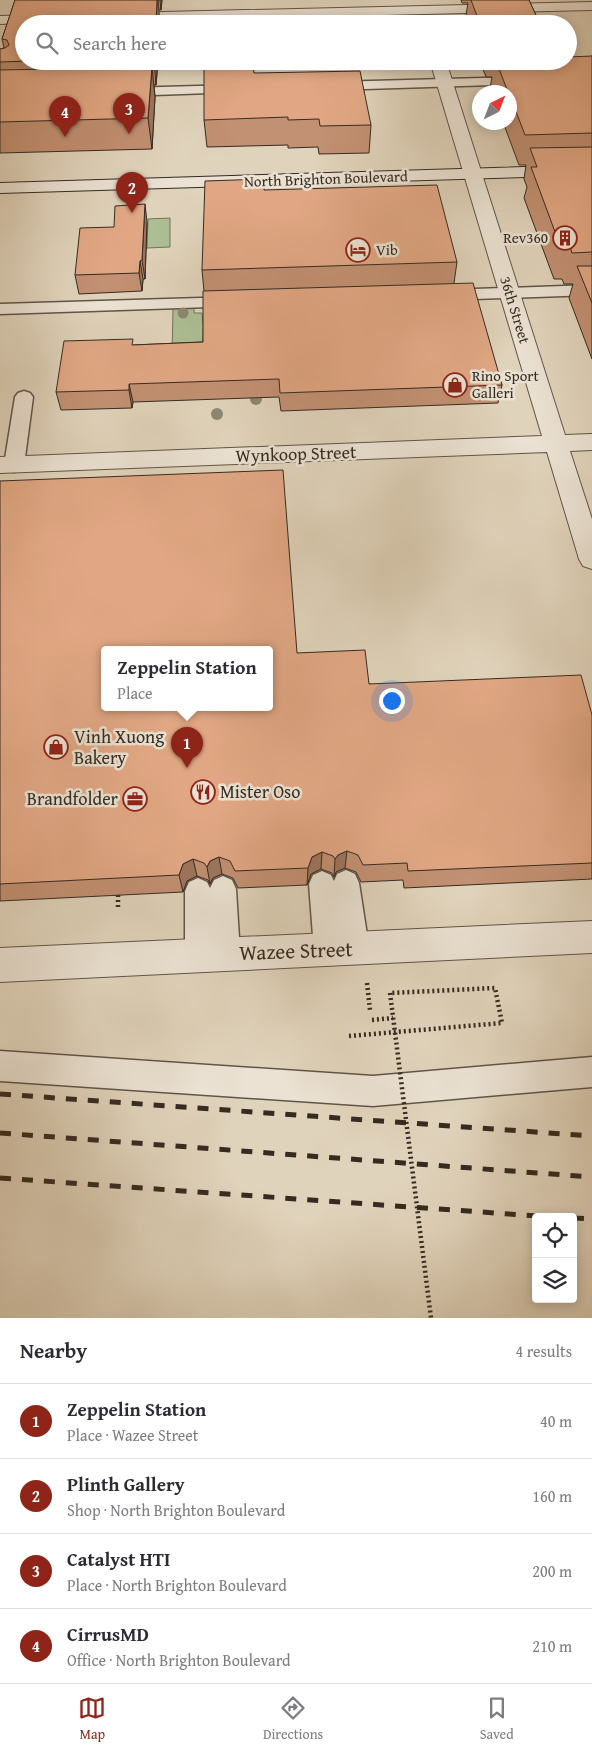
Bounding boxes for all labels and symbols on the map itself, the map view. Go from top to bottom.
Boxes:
north arrow [472,85,517,130]
pin: 3 [113,93,145,134]
pin: 4 [49,96,81,137]
street label: North Brighton Boulevard [244,165,408,192]
pin: 2 [116,172,148,213]
building icon: Rev360 [552,225,578,251]
place label: Rev360 [503,227,548,248]
hotel icon: Vib [345,237,371,263]
place label: Vib [376,239,398,260]
street label: 36th Street [495,274,536,347]
place label: Rino Sport Galleri [472,365,539,403]
shop icon: Rino Sport Galleri [442,372,468,398]
street label: Wynkoop Street [235,438,357,469]
your location [379,688,405,714]
place label: Vinh Xuong Bakery [74,723,164,771]
pin: 1 [171,727,203,768]
shop icon: Vinh Xuong Bakery [43,734,69,760]
place label: Mister Oso [220,778,300,805]
restaurant icon: Mister Oso [190,779,216,805]
place label: Brandfolder [27,785,119,812]
office icon: Brandfolder [122,786,148,812]
street label: Wazee Street [239,933,354,968]

